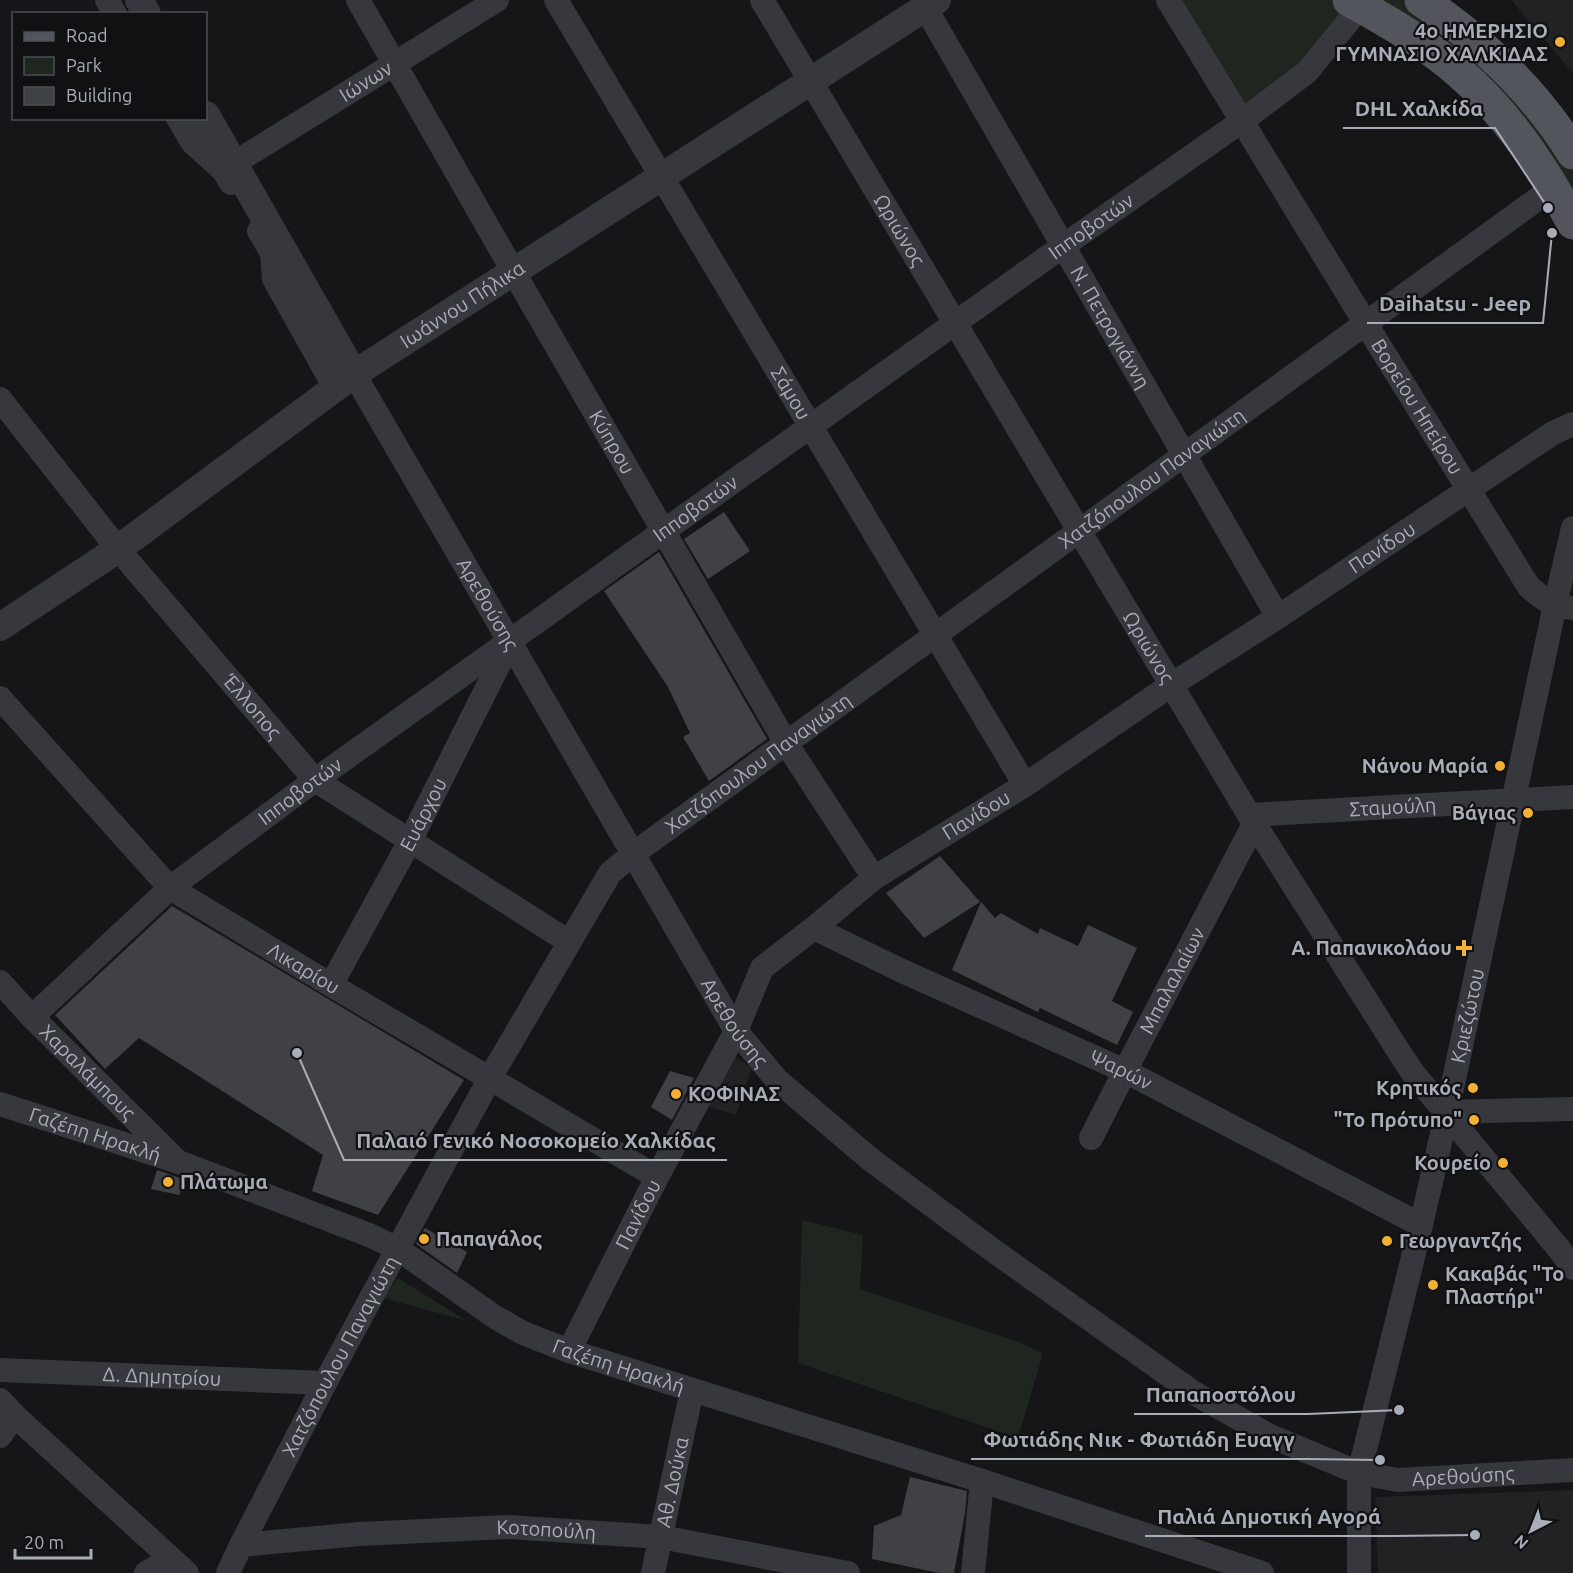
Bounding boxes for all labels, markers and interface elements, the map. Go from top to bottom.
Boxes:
legend [12,12,207,120]
place label: 4ο ΗΜΕΡΗΣΙΟ ΓΥΜΝΑΣΙΟ ΧΑΛΚΙΔΑΣ [1336,19,1548,65]
text: Road [66,25,108,45]
marker: 4ο ΗΜΕΡΗΣΙΟ ΓΥΜΝΑΣΙΟ ΧΑΛΚΙΔΑΣ [1553,35,1567,49]
text: Park [66,55,102,75]
street label: Ιώνων [335,56,396,106]
text: Building [66,85,132,105]
callout: DHL Χαλκίδα [1343,89,1495,128]
text: DHL Χαλκίδα [1355,96,1483,120]
street label: Ιπποβοτών [1044,188,1138,264]
street label: Ωριώνος [870,190,930,270]
street label: Ιωάννου Πήλικα [395,256,529,353]
street label: Ν. Πετρογιάννη [1066,262,1155,392]
callout: Daihatsu - Jeep [1367,284,1543,323]
text: Daihatsu - Jeep [1379,291,1531,315]
street label: Βορείου Ηπείρου [1367,335,1468,478]
street label: Σάμου [767,362,816,424]
street label: Χατζόπουλου Παναγιώτη [1054,403,1249,553]
street label: Κύπρου [585,406,640,478]
street label: Ιπποβοτών [648,470,742,546]
street label: Πανίδου [1344,516,1419,578]
street label: Αρεθούσης [452,554,524,654]
street label: Ωριώνος [1119,607,1180,687]
street label: Έλλοπος [218,669,287,743]
street label: Χατζόπουλου Παναγιώτη [660,688,855,838]
street label: Ιπποβοτών [253,752,347,829]
place label: Νάνου Μαρία [1362,754,1488,777]
marker: Νάνου Μαρία [1493,759,1507,773]
street label: Ευάρχου [395,774,451,855]
street label: Πανίδου [938,785,1014,844]
street label: Σταμούλη [1349,793,1437,820]
place label: Βάγιας [1452,801,1516,824]
marker: Βάγιας [1521,806,1535,820]
street label: Μπαλαλαίων [1134,923,1209,1038]
place label: Α. Παπανικολάου [1291,936,1452,959]
street label: Λικαρίου [264,938,344,999]
marker: Α. Παπανικολάου [1457,941,1471,955]
street label: Κριεζώτου [1446,966,1488,1065]
street label: Αρεθούσης [697,974,773,1071]
street label: Χαραλάμπους [36,1020,141,1124]
street label: Ψαρών [1086,1045,1156,1094]
place label: Κρητικός [1376,1076,1461,1099]
marker: Κρητικός [1466,1081,1480,1095]
place label: ΚΟΦΙΝΑΣ [688,1082,780,1105]
marker: ΚΟΦΙΝΑΣ [669,1087,683,1101]
street label: Γαζέπη Ηρακλή [27,1102,164,1166]
place label: "Το Πρότυπο" [1333,1108,1462,1131]
marker: "Το Πρότυπο" [1467,1113,1481,1127]
callout: Παλαιό Γενικό Νοσοκομείο Χαλκίδας [344,1121,727,1160]
text: Παλαιό Γενικό Νοσοκομείο Χαλκίδας [356,1128,716,1152]
place label: Κουρείο [1414,1151,1491,1174]
marker: Κουρείο [1496,1156,1510,1170]
place label: Πλάτωμα [180,1170,268,1193]
marker: Πλάτωμα [161,1175,175,1189]
street label: Πανίδου [610,1175,665,1253]
place label: Παπαγάλος [436,1227,543,1250]
place label: Γεωργαντζής [1399,1229,1522,1252]
marker: Παπαγάλος [417,1232,431,1246]
marker: Γεωργαντζής [1380,1234,1394,1248]
street label: Χατζόπουλου Παναγιώτη [277,1252,403,1460]
place label: Κακαβάς "Το Πλαστήρι" [1445,1262,1564,1308]
marker: Κακαβάς "Το Πλαστήρι" [1426,1278,1440,1292]
street label: Γαζέπη Ηρακλή [550,1334,688,1398]
street label: Δ. Δημητρίου [102,1362,222,1390]
callout: Παπαποστόλου [1134,1375,1308,1414]
text: Παπαποστόλου [1146,1382,1296,1406]
callout: Φωτιάδης Νικ - Φωτιάδη Ευαγγ [971,1420,1307,1459]
text: Φωτιάδης Νικ - Φωτιάδη Ευαγγ [983,1427,1295,1451]
street label: Αθ. Δούκα [651,1435,693,1529]
street label: Αρεθούσης [1411,1461,1515,1490]
callout: Παλιά Δημοτική Αγορά [1145,1497,1393,1536]
north arrow [1501,1501,1561,1561]
text: Παλιά Δημοτική Αγορά [1157,1504,1381,1528]
street label: Κοτοπούλη [496,1515,597,1544]
scale bar [15,1522,92,1560]
text: N [1511,1531,1531,1553]
text: 20 m [24,1532,64,1552]

